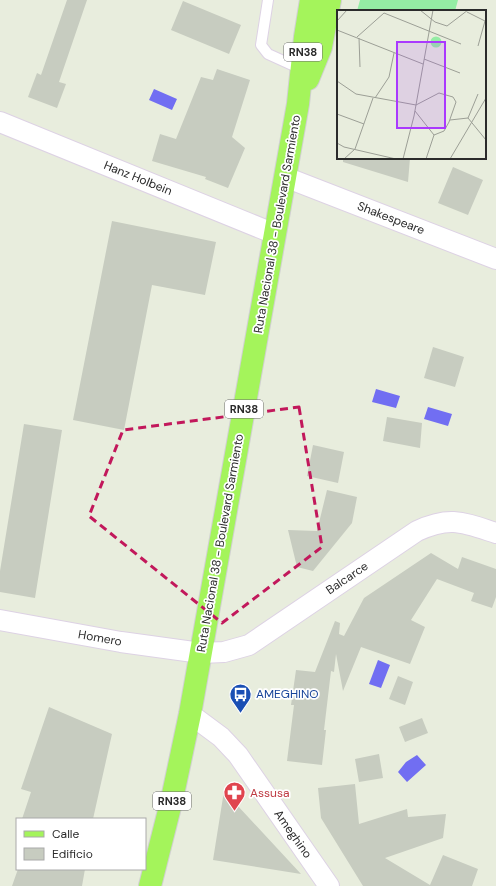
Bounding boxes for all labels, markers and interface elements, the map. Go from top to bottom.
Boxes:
inset map [337,10,486,159]
road number: RN38 [284,43,322,61]
street label: Ruta Nacional 38 - Boulevard Sarmiento [250,114,304,334]
street label: Hanz Holbein [101,157,175,199]
street label: Shakespeare [355,198,427,238]
road number: RN38 [225,400,263,418]
street label: Ruta Nacional 38 - Boulevard Sarmiento [193,433,247,653]
street label: Balcarce [323,558,371,598]
street label: Homero [77,626,123,650]
bus stop icon: AMEGHINO [228,681,254,714]
place label: AMEGHINO [256,686,319,702]
pharmacy icon: Assusa [221,780,247,813]
place label: Assusa [250,785,289,801]
road number: RN38 [153,792,191,810]
street label: Ameghino [270,807,316,861]
legend [16,818,146,870]
text: Calle [52,826,79,842]
text: Edificio [52,846,93,862]

